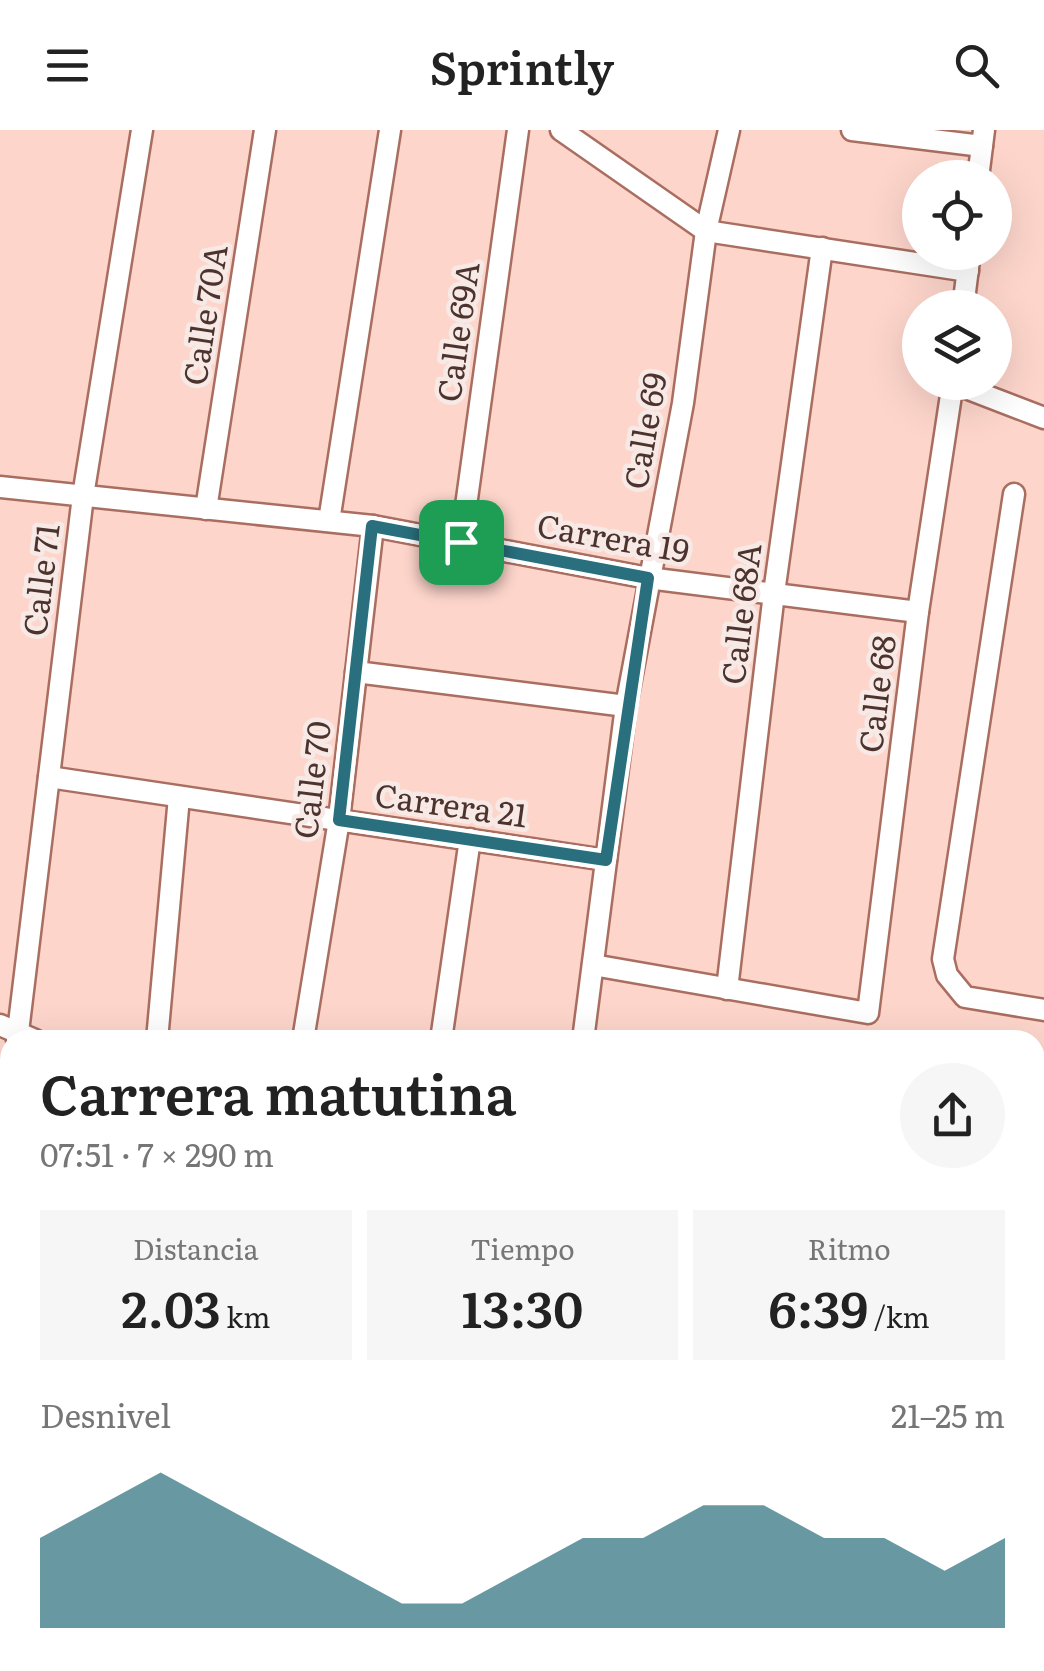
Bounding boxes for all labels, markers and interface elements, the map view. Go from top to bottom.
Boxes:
text: Sprintly [430,32,614,99]
icon: menu [40,38,95,93]
icon: search [949,38,1004,93]
map controls [902,160,1012,400]
button: locate [902,160,1012,270]
street label: Calle 70A [168,240,238,388]
street label: Calle 69A [422,258,490,405]
button: layers [902,290,1012,400]
street label: Calle 69 [609,369,677,492]
street label: Carrera 19 [534,499,693,573]
pin [419,500,504,585]
icon: arrive [434,515,489,570]
street label: Calle 71 [8,521,70,638]
street label: Calle 68A [707,540,772,687]
street label: Calle 68 [844,632,906,755]
street label: Calle 70 [279,718,341,841]
street label: Carrera 21 [372,769,531,837]
text: Carrera matutina [40,1050,516,1132]
button: share [900,1063,1005,1168]
text: 07:51 · 7 × 290 m [40,1129,274,1177]
text: Distancia [133,1227,259,1269]
text: Tiempo [470,1227,575,1269]
text: Ritmo [808,1227,891,1269]
text: 2.03 [121,1269,221,1343]
text: 13:30 [462,1269,583,1343]
text: 6:39 [769,1269,868,1343]
text: km [221,1295,270,1337]
text: /km [868,1295,930,1337]
text: Desnivel [40,1390,171,1438]
text: 21–25 m [891,1390,1005,1438]

